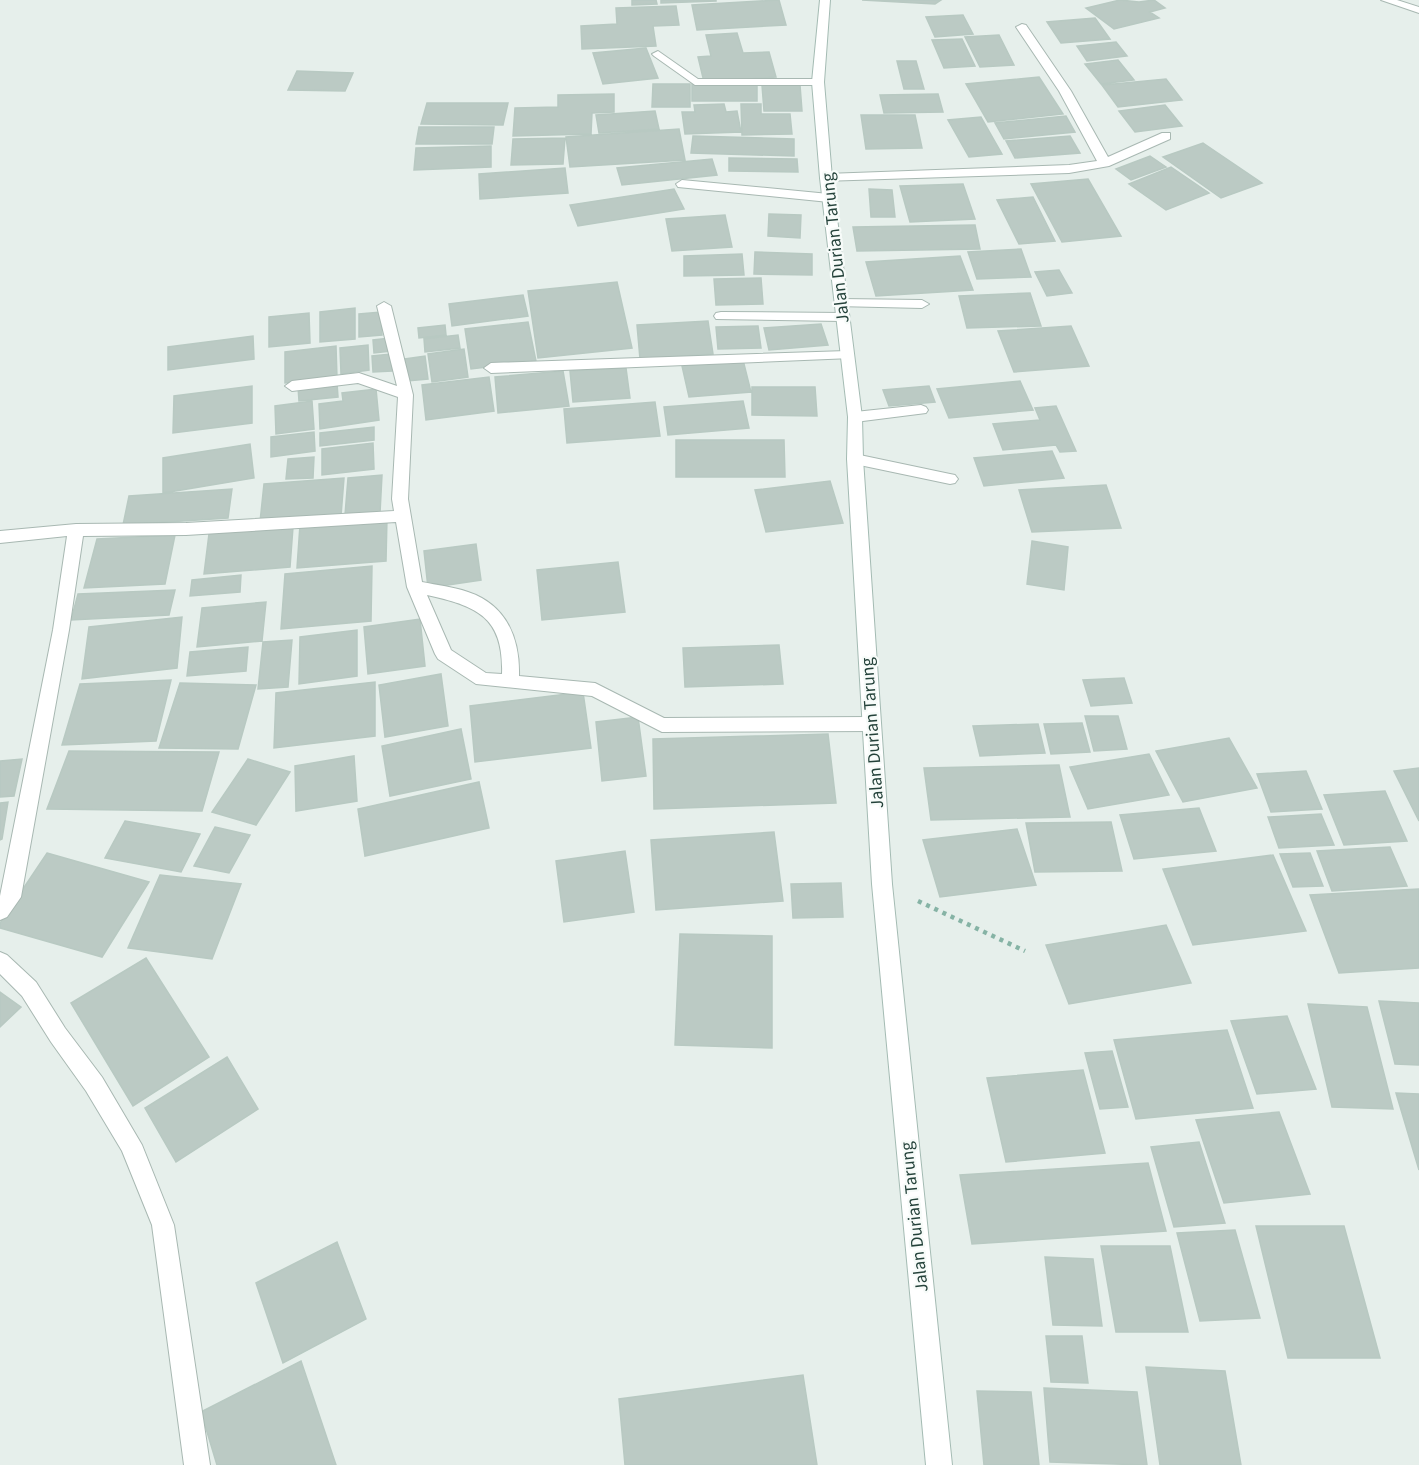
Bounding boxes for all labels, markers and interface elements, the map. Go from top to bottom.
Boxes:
street label: Jalan Durian Tarung [815,171,856,324]
street label: Jalan Durian Tarung [855,657,890,809]
street label: Jalan Durian Tarung [894,1140,935,1293]

